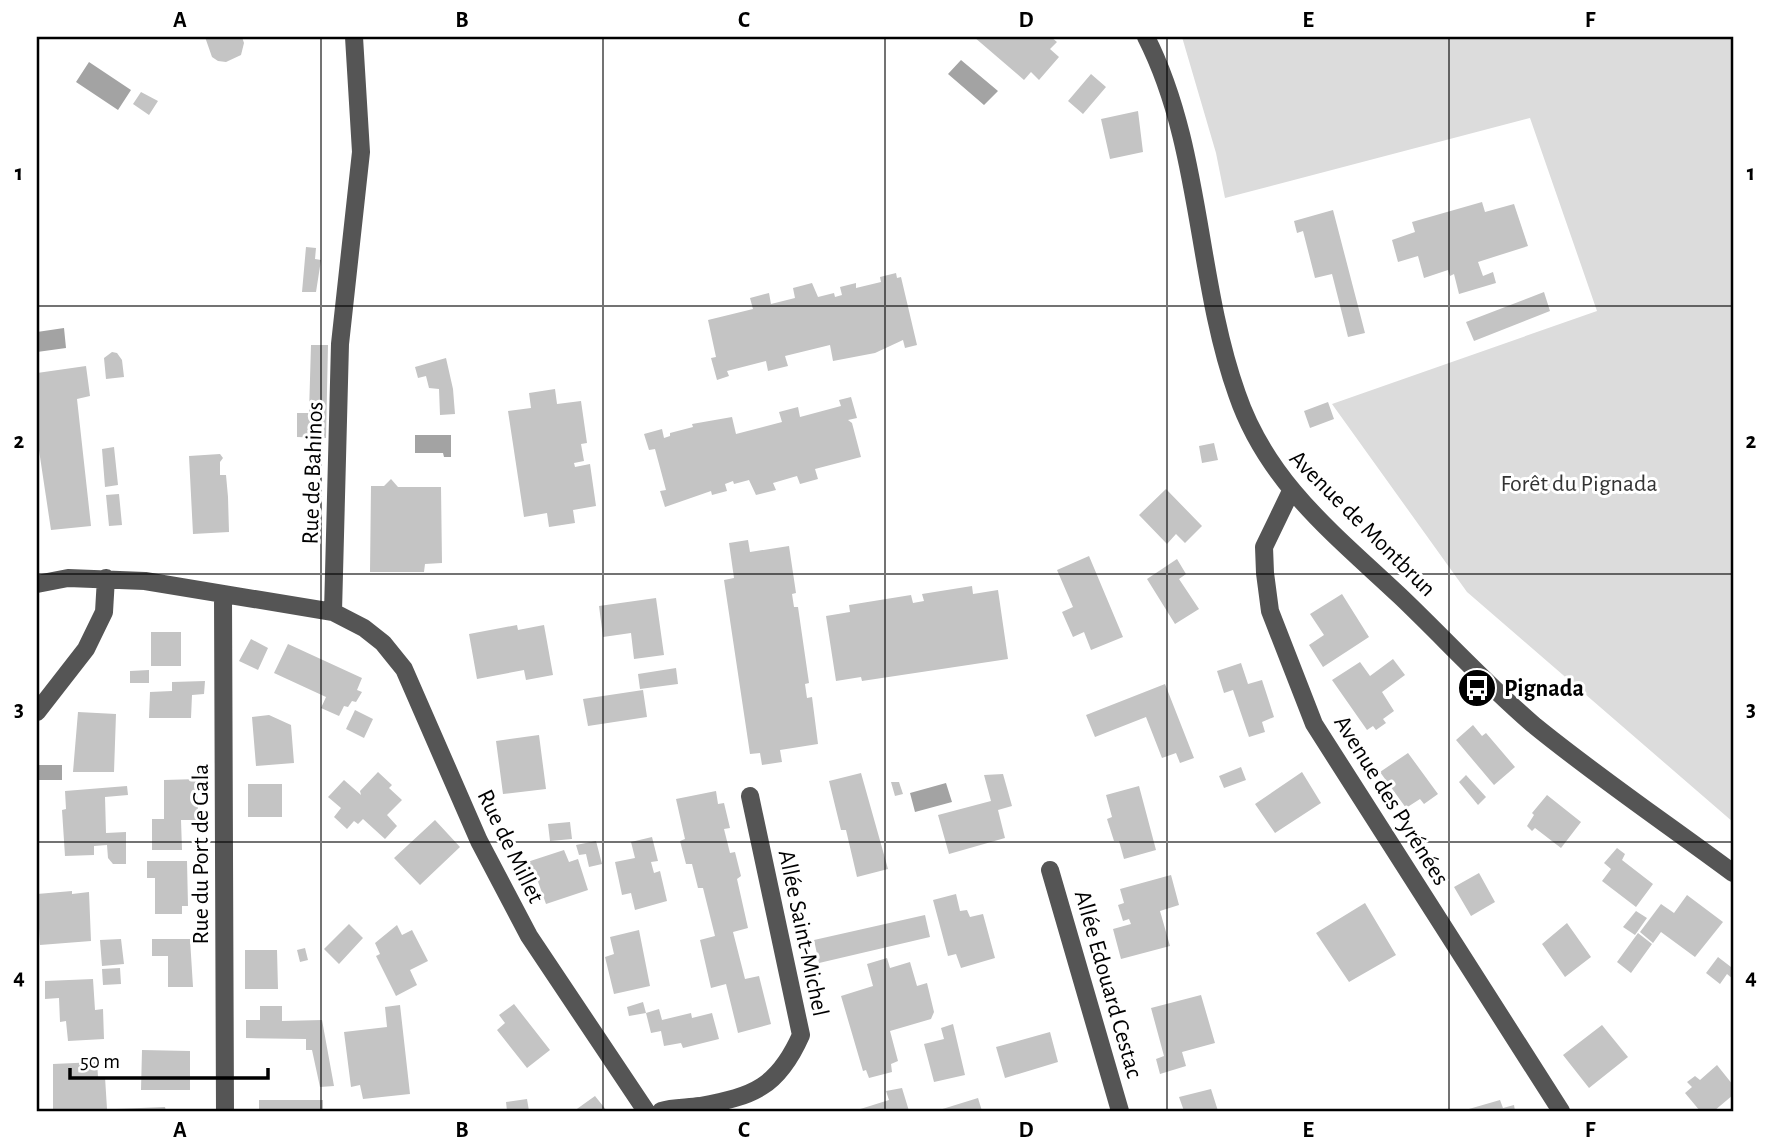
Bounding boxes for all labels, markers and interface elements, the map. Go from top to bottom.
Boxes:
text: A [173,9,187,32]
text: B [455,9,469,32]
text: C [738,9,750,32]
text: D [1018,9,1034,32]
text: E [1302,9,1314,32]
text: F [1585,9,1596,32]
text: 1 [15,162,23,185]
text: 1 [1747,162,1755,185]
street label: Rue de Bahinos [299,401,327,545]
text: 2 [14,430,25,453]
text: 2 [1746,430,1757,453]
street label: Avenue de Montbrun [1285,446,1440,601]
park label: Forêt du Pignada [1500,472,1658,496]
bus stop icon: Pignada [1456,667,1498,709]
place label: Pignada [1504,677,1584,701]
text: 3 [14,698,24,721]
text: 3 [1746,698,1756,721]
street label: Avenue des Pyrénées [1329,711,1453,890]
street label: Rue du Port de Gala [189,764,213,944]
street label: Rue de Millet [472,786,548,907]
street label: Allée Saint-Michel [774,848,832,1019]
street label: Allée Edouard Cestac [1070,888,1146,1081]
text: 4 [13,966,25,989]
text: 4 [1745,966,1757,989]
scale bar [70,1036,268,1080]
text: 50 m [80,1051,120,1072]
text: A [173,1119,187,1142]
text: B [455,1119,469,1142]
text: C [738,1119,750,1142]
text: D [1018,1119,1034,1142]
text: E [1302,1119,1314,1142]
text: F [1585,1119,1596,1142]

